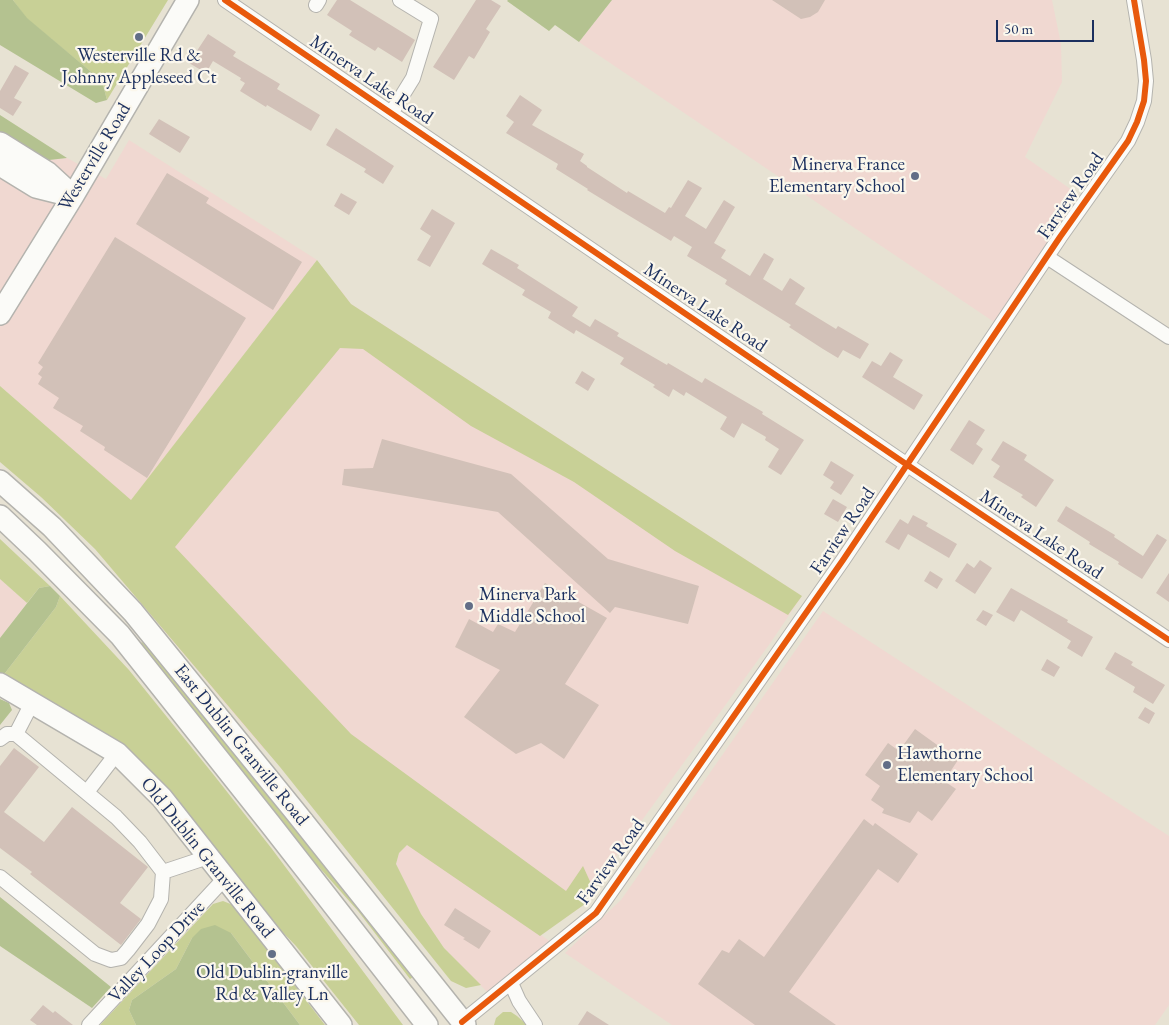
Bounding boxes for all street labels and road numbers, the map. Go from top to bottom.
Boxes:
street label: Minerva Lake Road [305,30,437,130]
street label: Westerville Road [54,99,136,215]
street label: Farview Road [1033,148,1109,244]
street label: Minerva Lake Road [639,258,771,358]
street label: Farview Road [806,483,880,579]
street label: Minerva Lake Road [975,485,1107,585]
street label: East Dublin Granville Road [169,660,313,830]
street label: Old Dublin Granville Road [135,773,279,943]
street label: Farview Road [572,815,650,909]
street label: Valley Loop Drive [104,896,210,1008]

